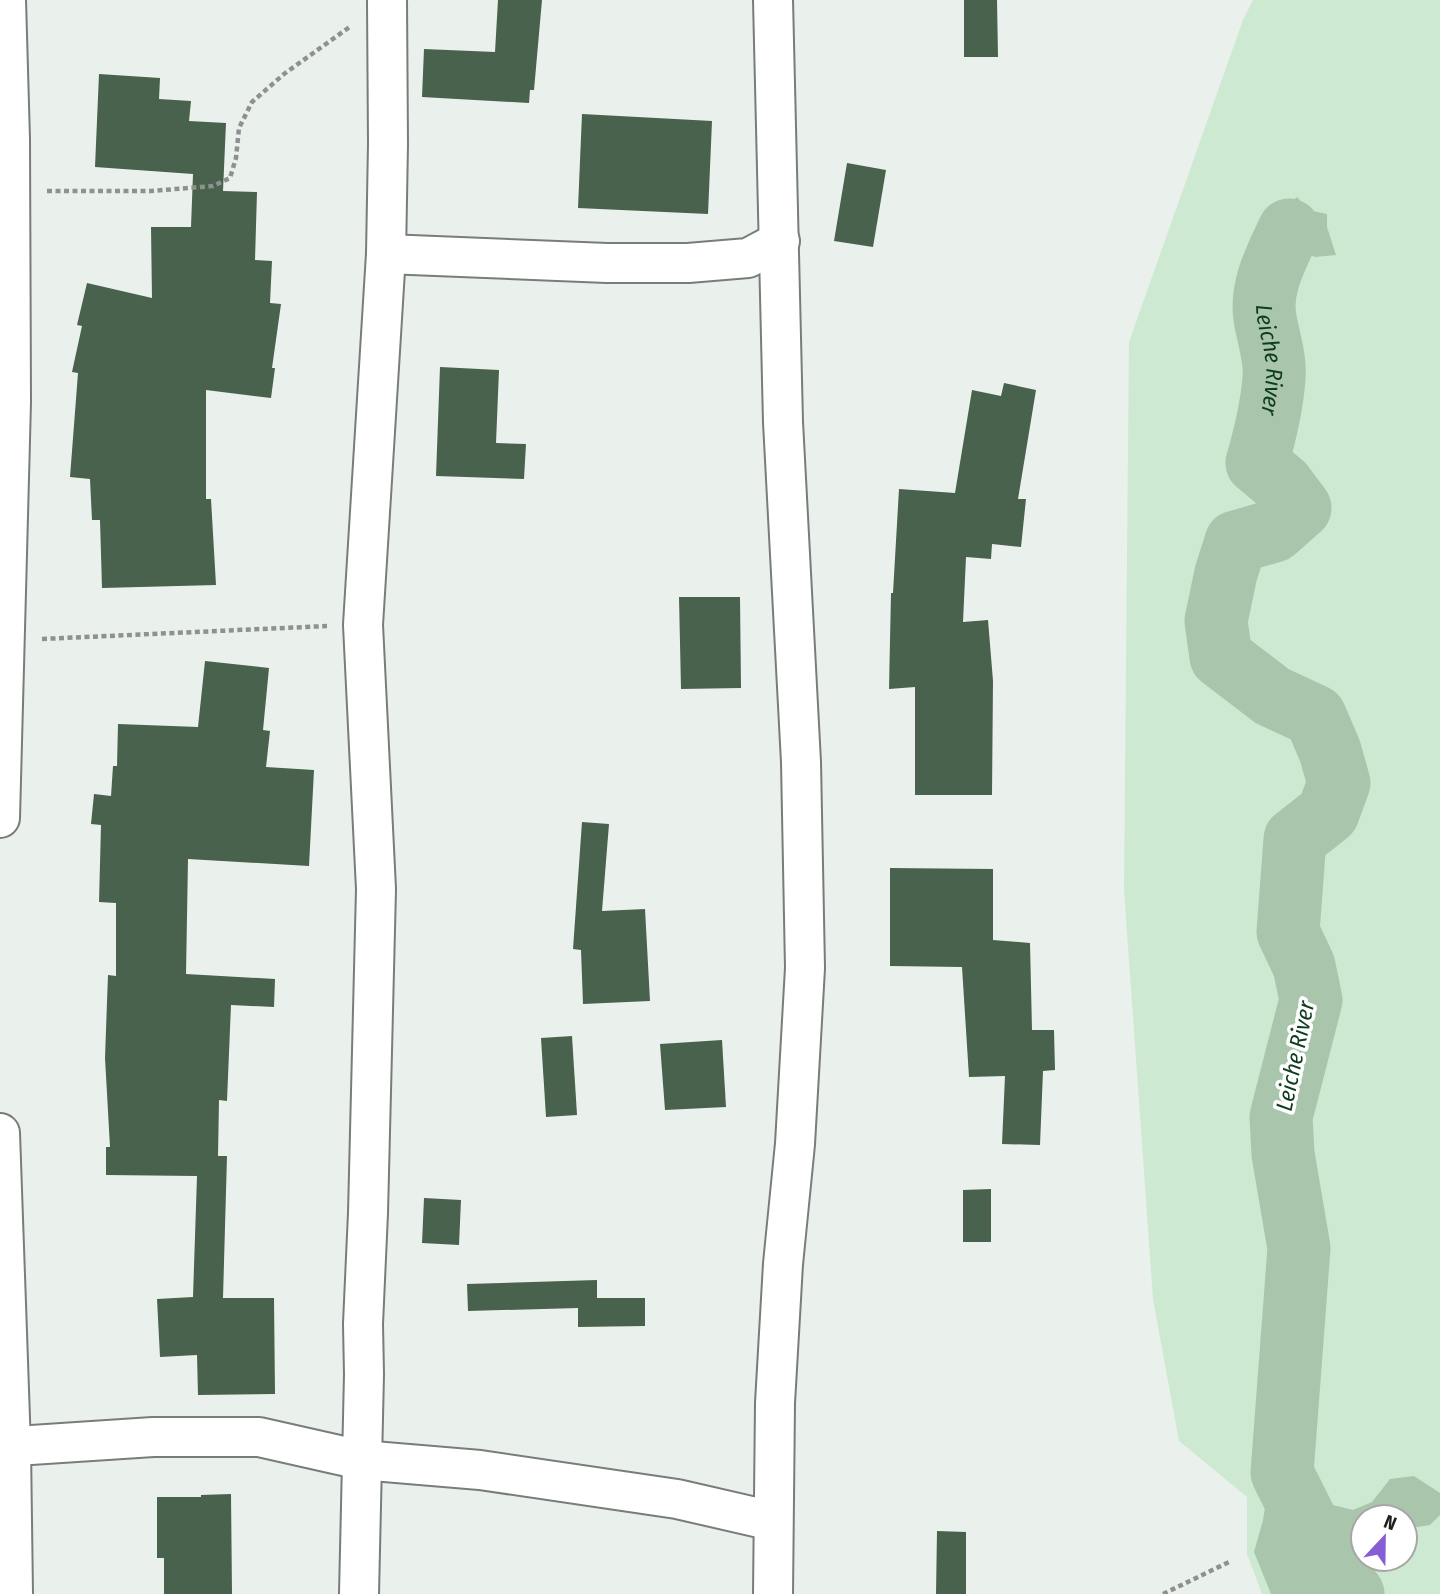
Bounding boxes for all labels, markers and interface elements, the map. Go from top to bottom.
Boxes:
water label: Leiche River [1250,304,1289,418]
water label: Leiche River [1270,997,1321,1113]
north arrow [1349,1503,1419,1573]
text: N [1381,1510,1400,1535]

